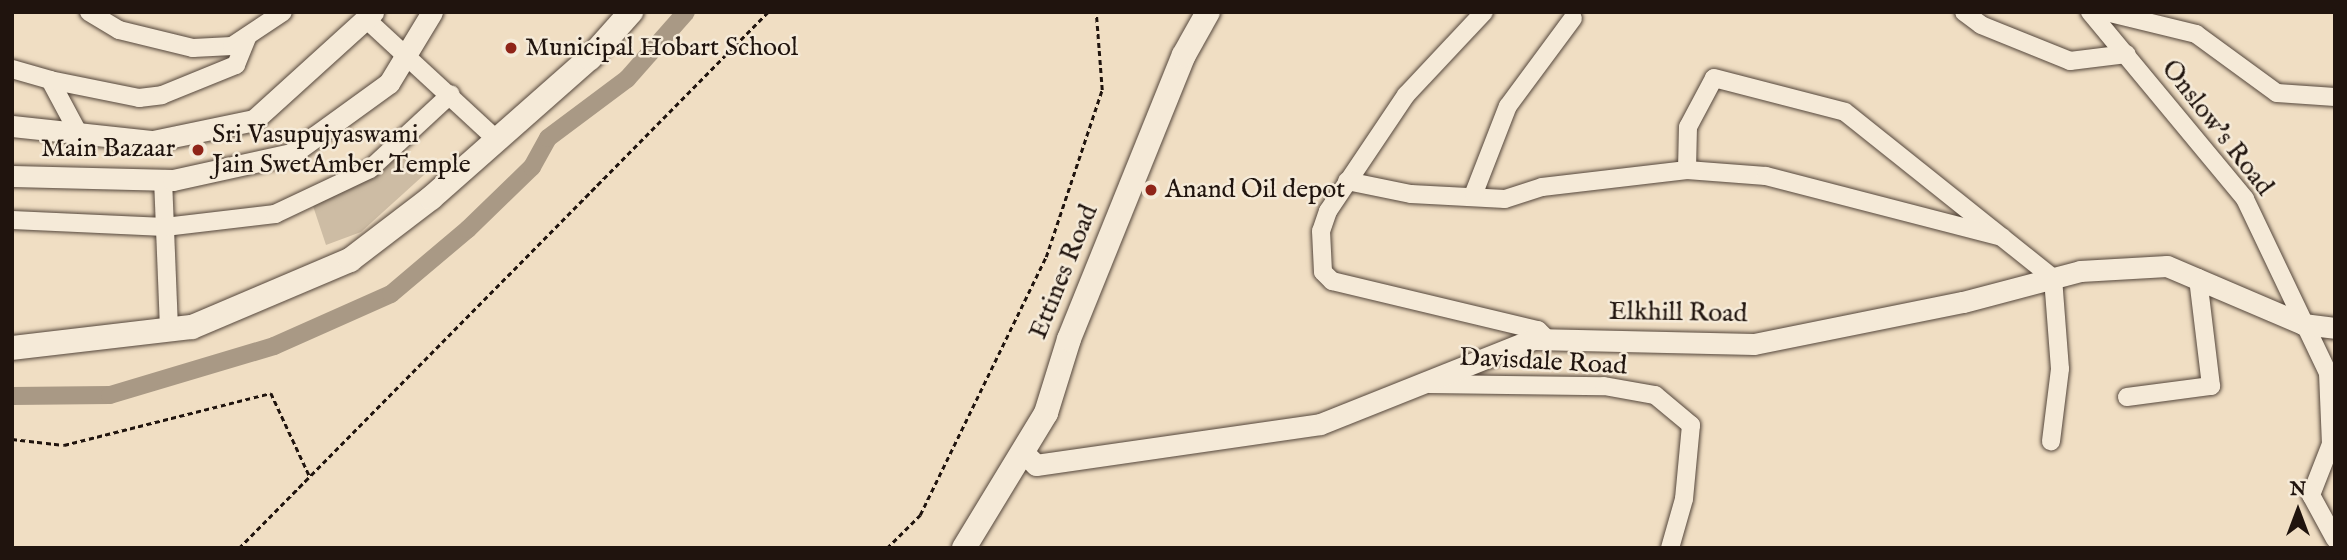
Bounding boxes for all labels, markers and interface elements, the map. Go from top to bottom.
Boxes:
place label: Municipal Hobart School [525,32,798,64]
marker: Municipal Hobart School [503,40,519,56]
street label: Onslow's Road [2154,54,2280,202]
place label: Sri Vasupujyaswami Jain SwetAmber Temple [212,119,471,180]
street label: Main Bazaar [41,133,175,165]
marker: Sri Vasupujyaswami Jain SwetAmber Temple [190,142,206,158]
place label: Anand Oil depot [1165,174,1345,206]
marker: Anand Oil depot [1143,182,1159,198]
street label: Ettines Road [1023,200,1105,344]
street label: Elkhill Road [1608,296,1748,330]
street label: Davisdale Road [1458,342,1628,382]
north arrow [2263,476,2333,546]
text: N [2290,478,2306,502]

